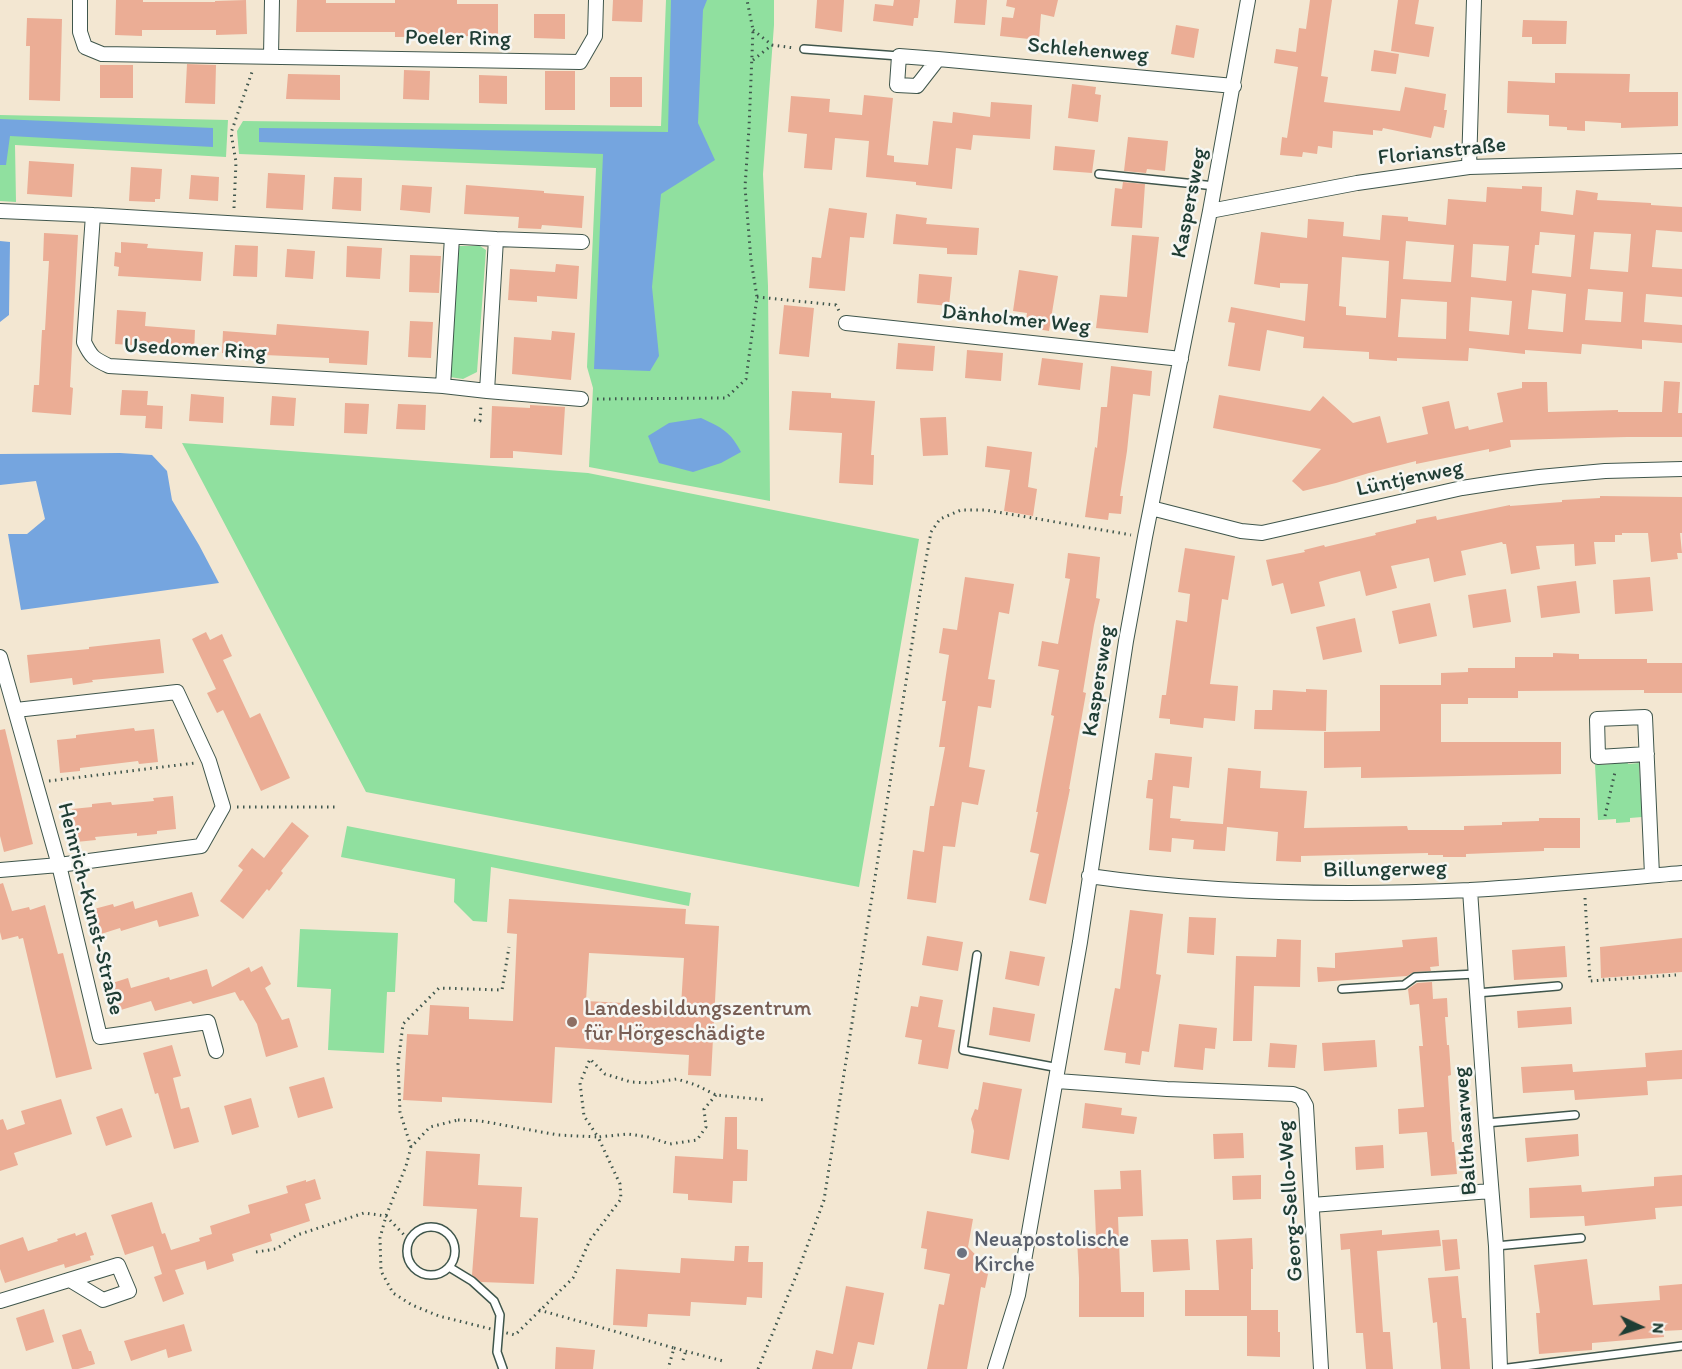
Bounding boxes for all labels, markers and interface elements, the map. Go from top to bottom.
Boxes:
street label: Poeler Ring [405,25,511,53]
street label: Schlehenweg [1026,33,1150,69]
street label: Florianstraße [1377,132,1507,172]
street label: Kaspersweg [1166,146,1214,260]
street label: Dänholmer Weg [940,299,1092,341]
street label: Usedomer Ring [123,333,267,367]
street label: Lüntjenweg [1354,455,1466,503]
street label: Kaspersweg [1077,624,1121,738]
street label: Heinrich-Kunst-Straße [51,800,129,1018]
street label: Billungerweg [1323,856,1447,884]
place label: Landesbildungszentrum für Hörgeschädigte [584,996,811,1048]
marker: Landesbildungszentrum für Hörgeschädigte [565,1015,579,1029]
street label: Balthasarweg [1448,1066,1484,1196]
street label: Georg-Sello-Weg [1272,1120,1310,1282]
place label: Neuapostolische Kirche [974,1227,1129,1278]
marker: Neuapostolische Kirche [955,1246,969,1260]
north arrow [1610,1297,1670,1357]
text: N [1649,1322,1668,1334]

